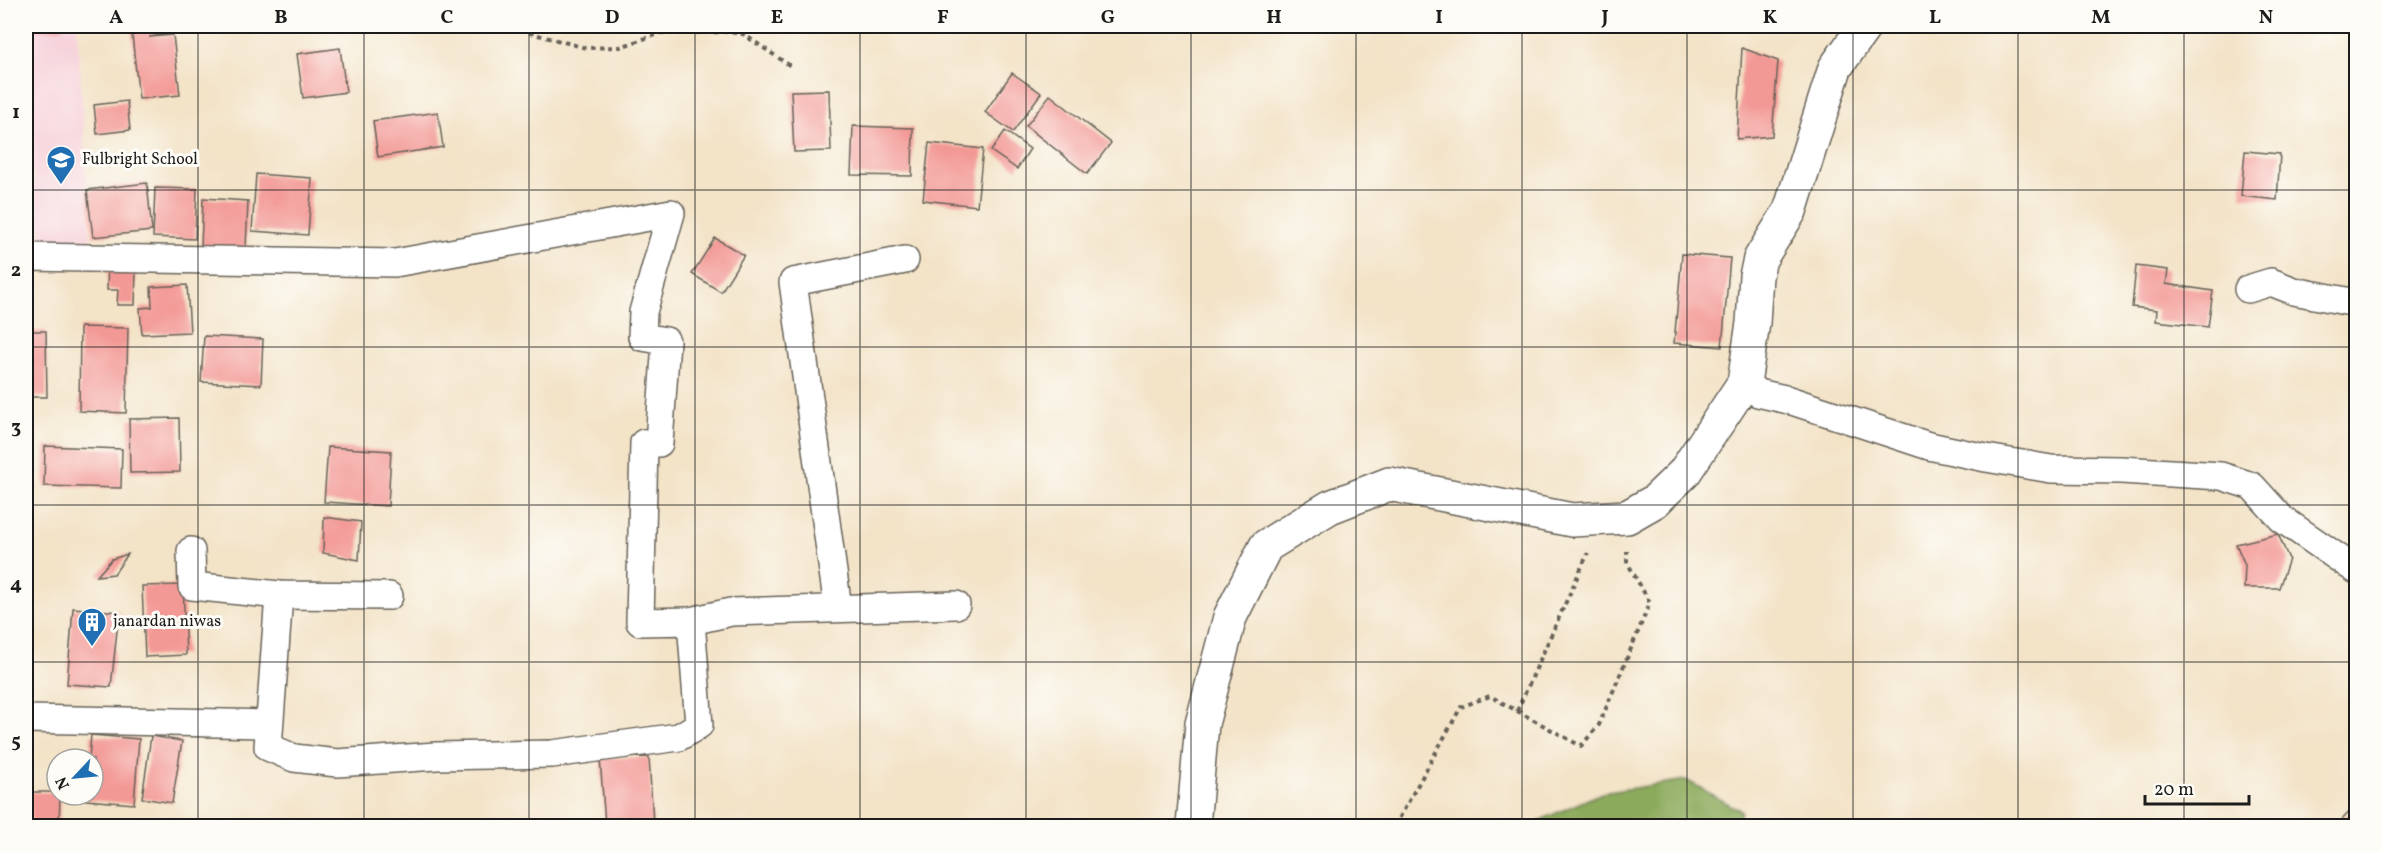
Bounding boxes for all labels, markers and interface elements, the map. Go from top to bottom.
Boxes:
text: A [109,4,123,32]
text: B [274,4,288,32]
text: C [441,4,454,32]
text: D [605,4,619,32]
text: E [771,4,783,32]
text: F [937,4,949,32]
text: G [1101,4,1115,32]
text: H [1266,4,1282,32]
text: I [1435,4,1443,32]
text: J [1600,4,1609,32]
text: K [1763,4,1778,32]
text: L [1929,4,1941,32]
text: M [2091,4,2111,32]
text: N [2259,4,2273,32]
text: 1 [12,99,20,127]
school or university icon: Fulbright School [45,144,77,186]
place label: Fulbright School [82,149,198,171]
text: 2 [11,257,21,285]
text: 3 [11,414,21,442]
text: 4 [10,571,22,599]
building icon: janardan niwas [76,606,108,648]
place label: janardan niwas [113,611,221,633]
text: 5 [11,728,21,756]
north arrow [45,747,105,807]
scale bar [2145,768,2248,806]
text: N [51,772,76,793]
text: 20 m [2154,778,2194,803]

